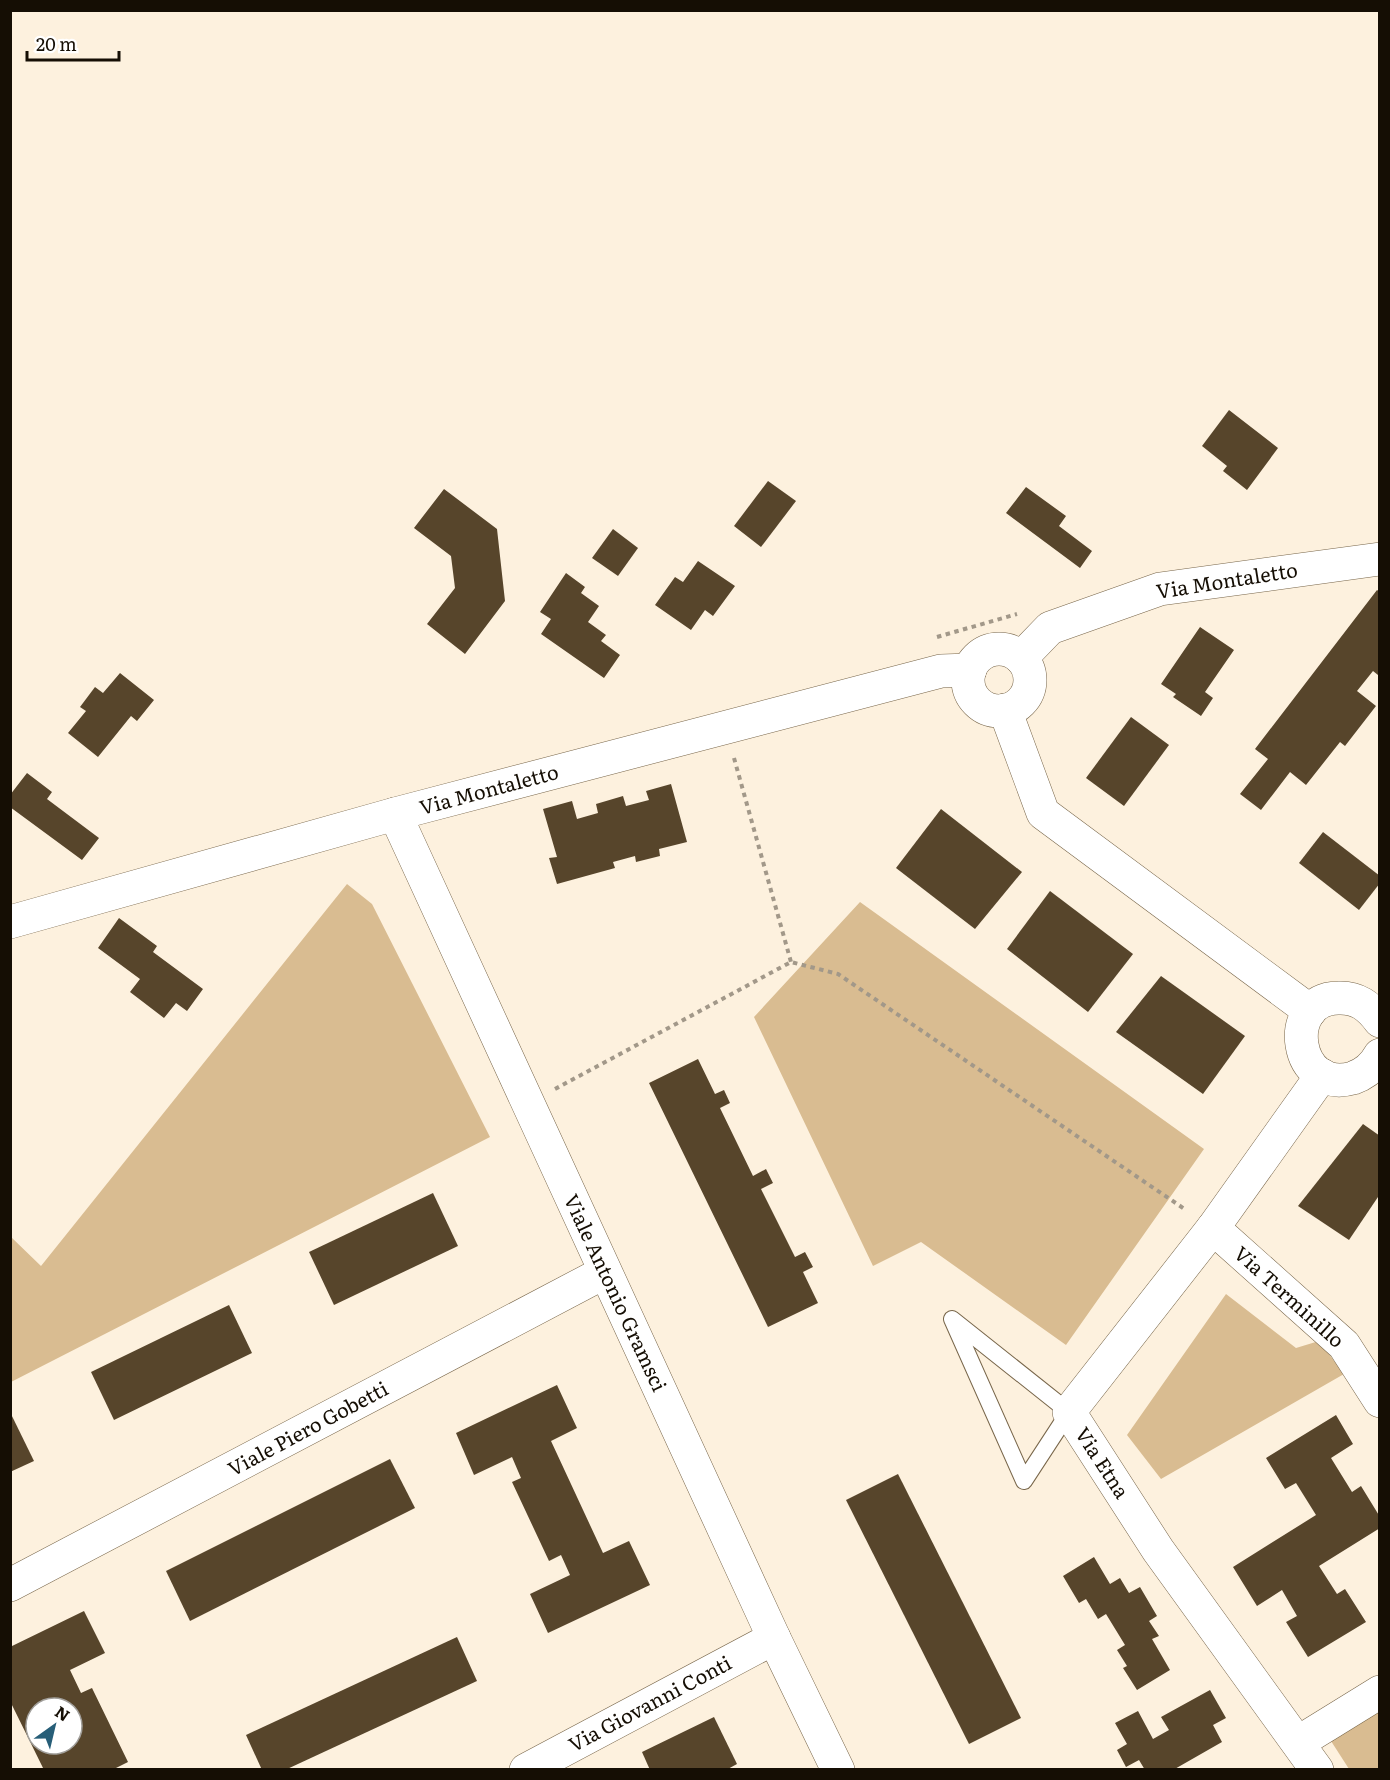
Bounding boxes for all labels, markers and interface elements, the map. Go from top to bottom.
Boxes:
scale bar [27,24,118,62]
text: 20 m [36,30,77,57]
street label: Via Montaletto [1154,553,1300,605]
street label: Via Montaletto [416,755,561,821]
street label: Viale Antonio Gramsci [558,1188,676,1396]
street label: Via Terminillo [1228,1238,1352,1353]
street label: Viale Piero Gobetti [222,1372,393,1482]
street label: Via Etna [1069,1420,1138,1504]
street label: Via Giovanni Conti [562,1646,736,1758]
north arrow [24,1696,84,1756]
text: N [51,1699,75,1726]

